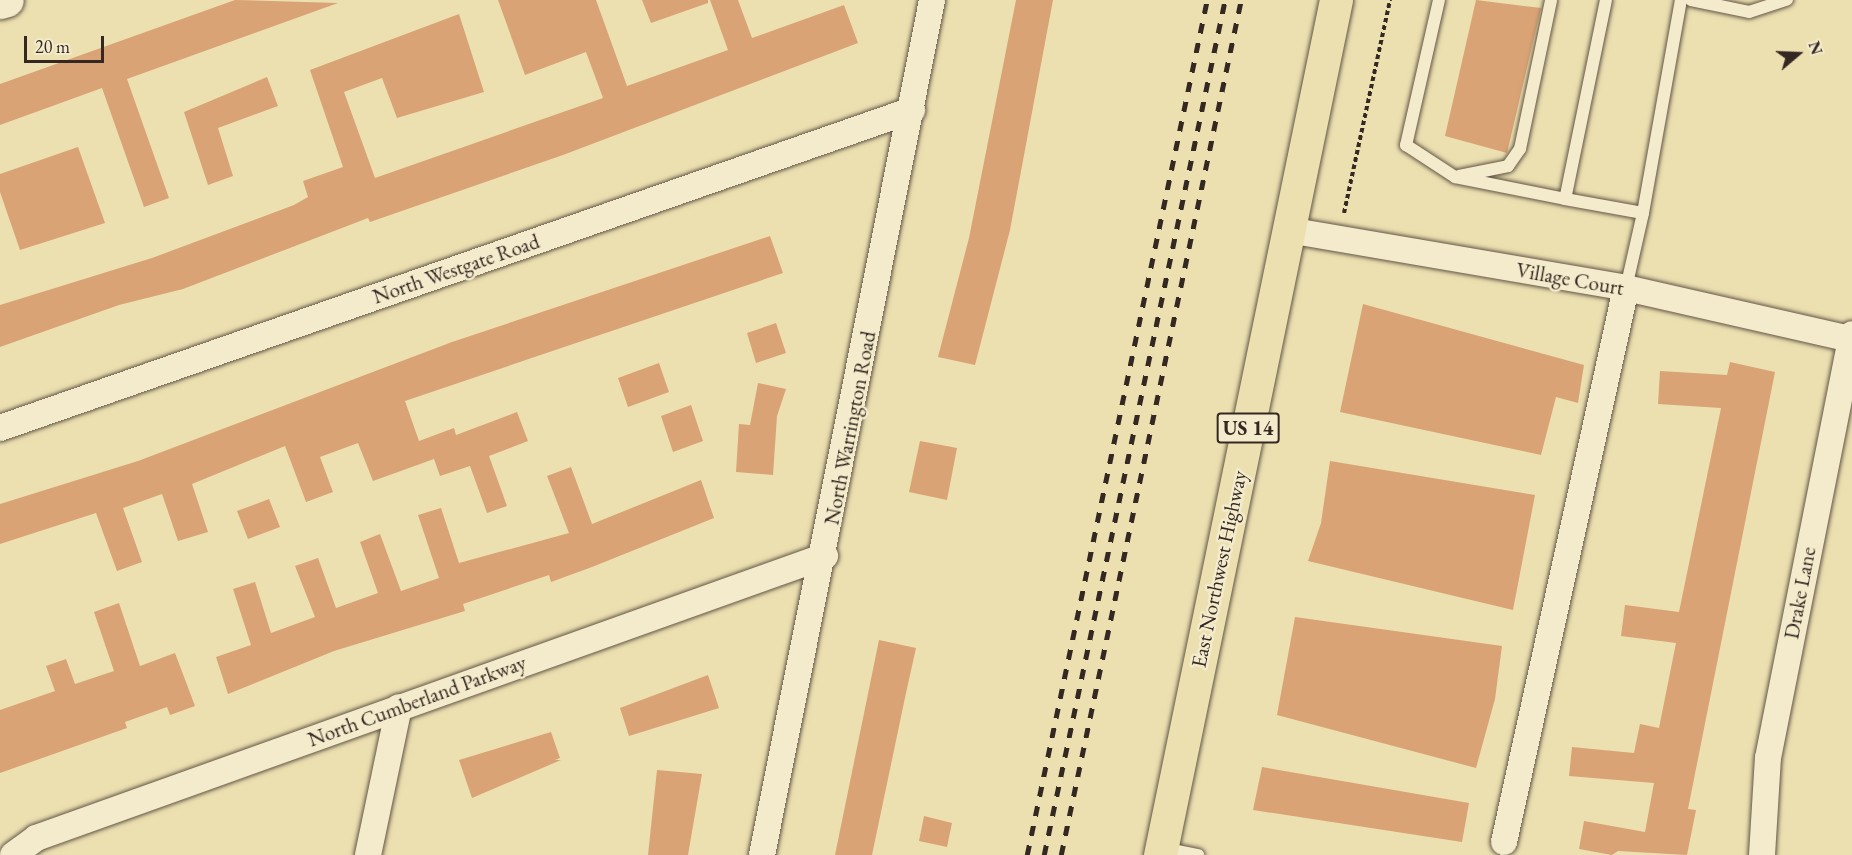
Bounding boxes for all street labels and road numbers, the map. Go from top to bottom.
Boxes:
street label: North Westgate Road [369,229,543,309]
street label: Village Court [1514,257,1626,301]
street label: North Warrington Road [819,329,881,527]
road number: US 14 [1216,411,1280,445]
street label: East Northwest Highway [1186,468,1252,670]
street label: Drake Lane [1779,545,1821,641]
street label: North Cumberland Parkway [304,650,530,752]

